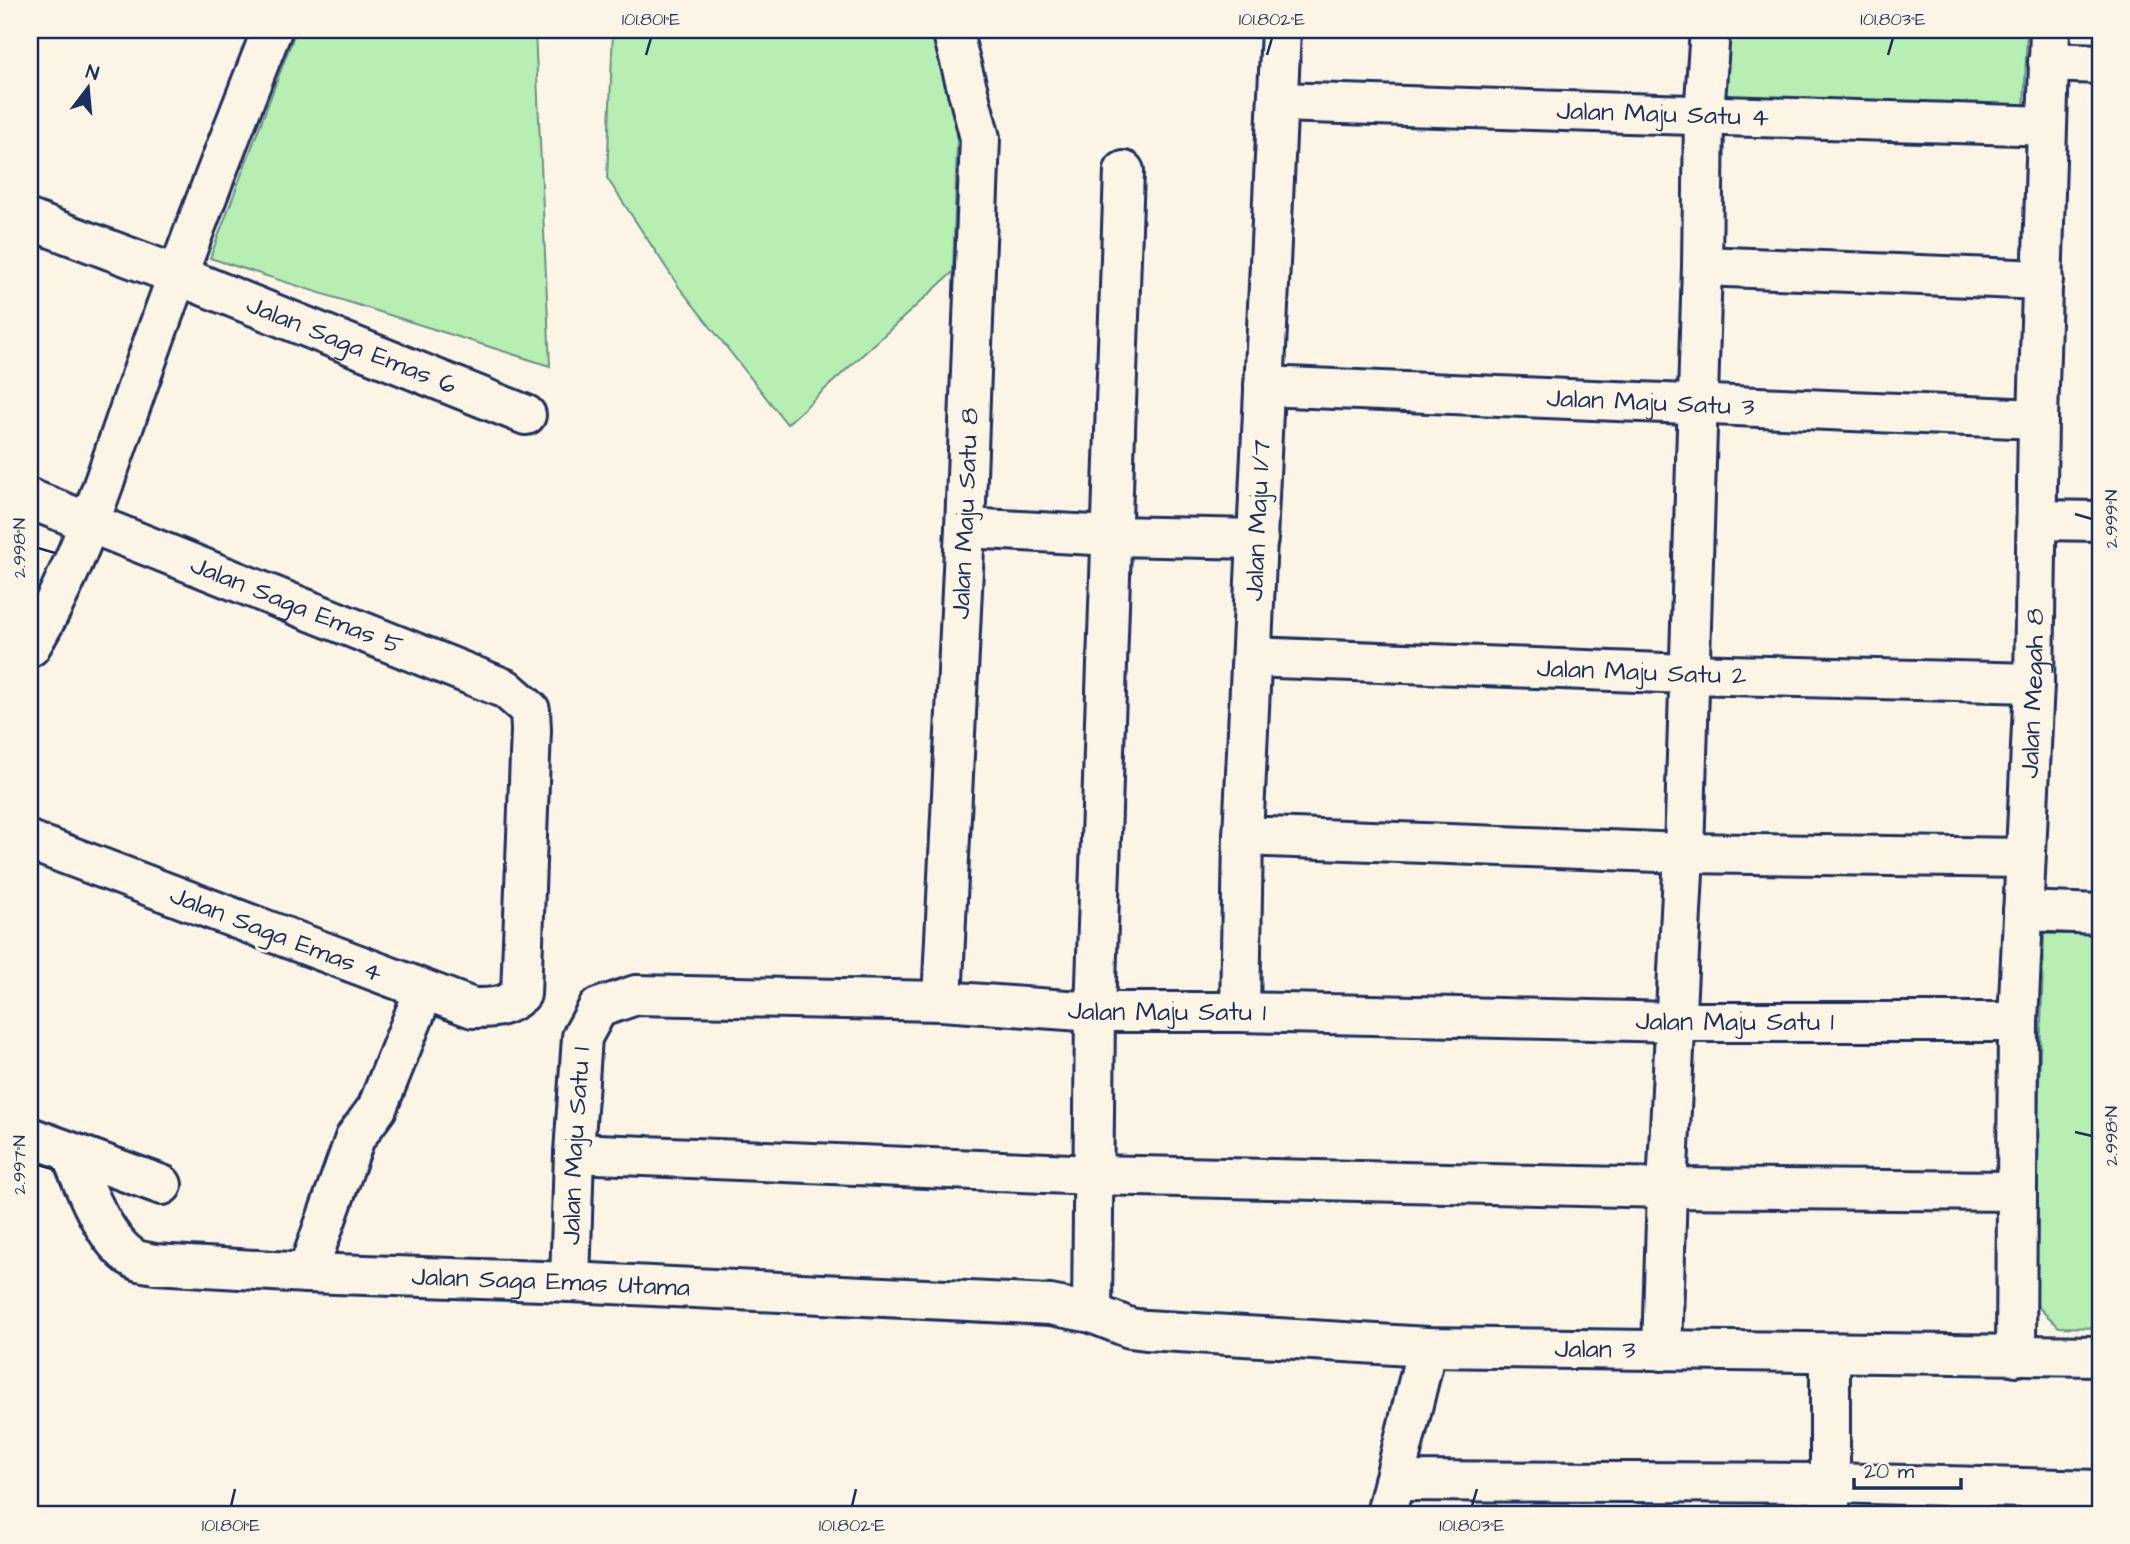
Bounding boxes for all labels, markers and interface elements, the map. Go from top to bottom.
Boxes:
text: 101.801°E [622,7,681,32]
text: 101.802°E [1239,7,1306,32]
text: 101.803°E [1860,7,1926,32]
north arrow [52,52,122,122]
text: N [83,58,102,88]
street label: Jalan Maju Satu 4 [1556,93,1770,135]
street label: Jalan Saga Emas 6 [241,287,462,403]
street label: Jalan Maju Satu 3 [1546,380,1755,425]
street label: Jalan Maju Satu 8 [943,407,988,620]
street label: Jalan Maju 1/7 [1236,439,1280,602]
text: 2.999°N [2099,490,2124,548]
text: 2.998°N [7,518,32,578]
street label: Jalan Saga Emas 5 [185,547,408,664]
street label: Jalan Megah 8 [2012,608,2054,779]
street label: Jalan Maju Satu 2 [1536,650,1747,694]
street label: Jalan Saga Emas 4 [164,877,388,993]
street label: Jalan Maju Satu 1 [1067,992,1266,1031]
street label: Jalan Maju Satu 1 [1635,1003,1834,1040]
street label: Jalan Maju Satu 1 [553,1046,599,1246]
text: 2.998°N [2099,1106,2124,1166]
text: 2.997°N [7,1135,32,1195]
street label: Jalan Saga Emas Utama [411,1259,691,1306]
street label: Jalan 3 [1554,1331,1636,1368]
scale bar [1854,1446,1960,1490]
text: 20 m [1864,1457,1915,1486]
text: 101.801°E [202,1513,261,1538]
text: 101.802°E [819,1513,886,1538]
text: 101.803°E [1439,1513,1505,1538]

